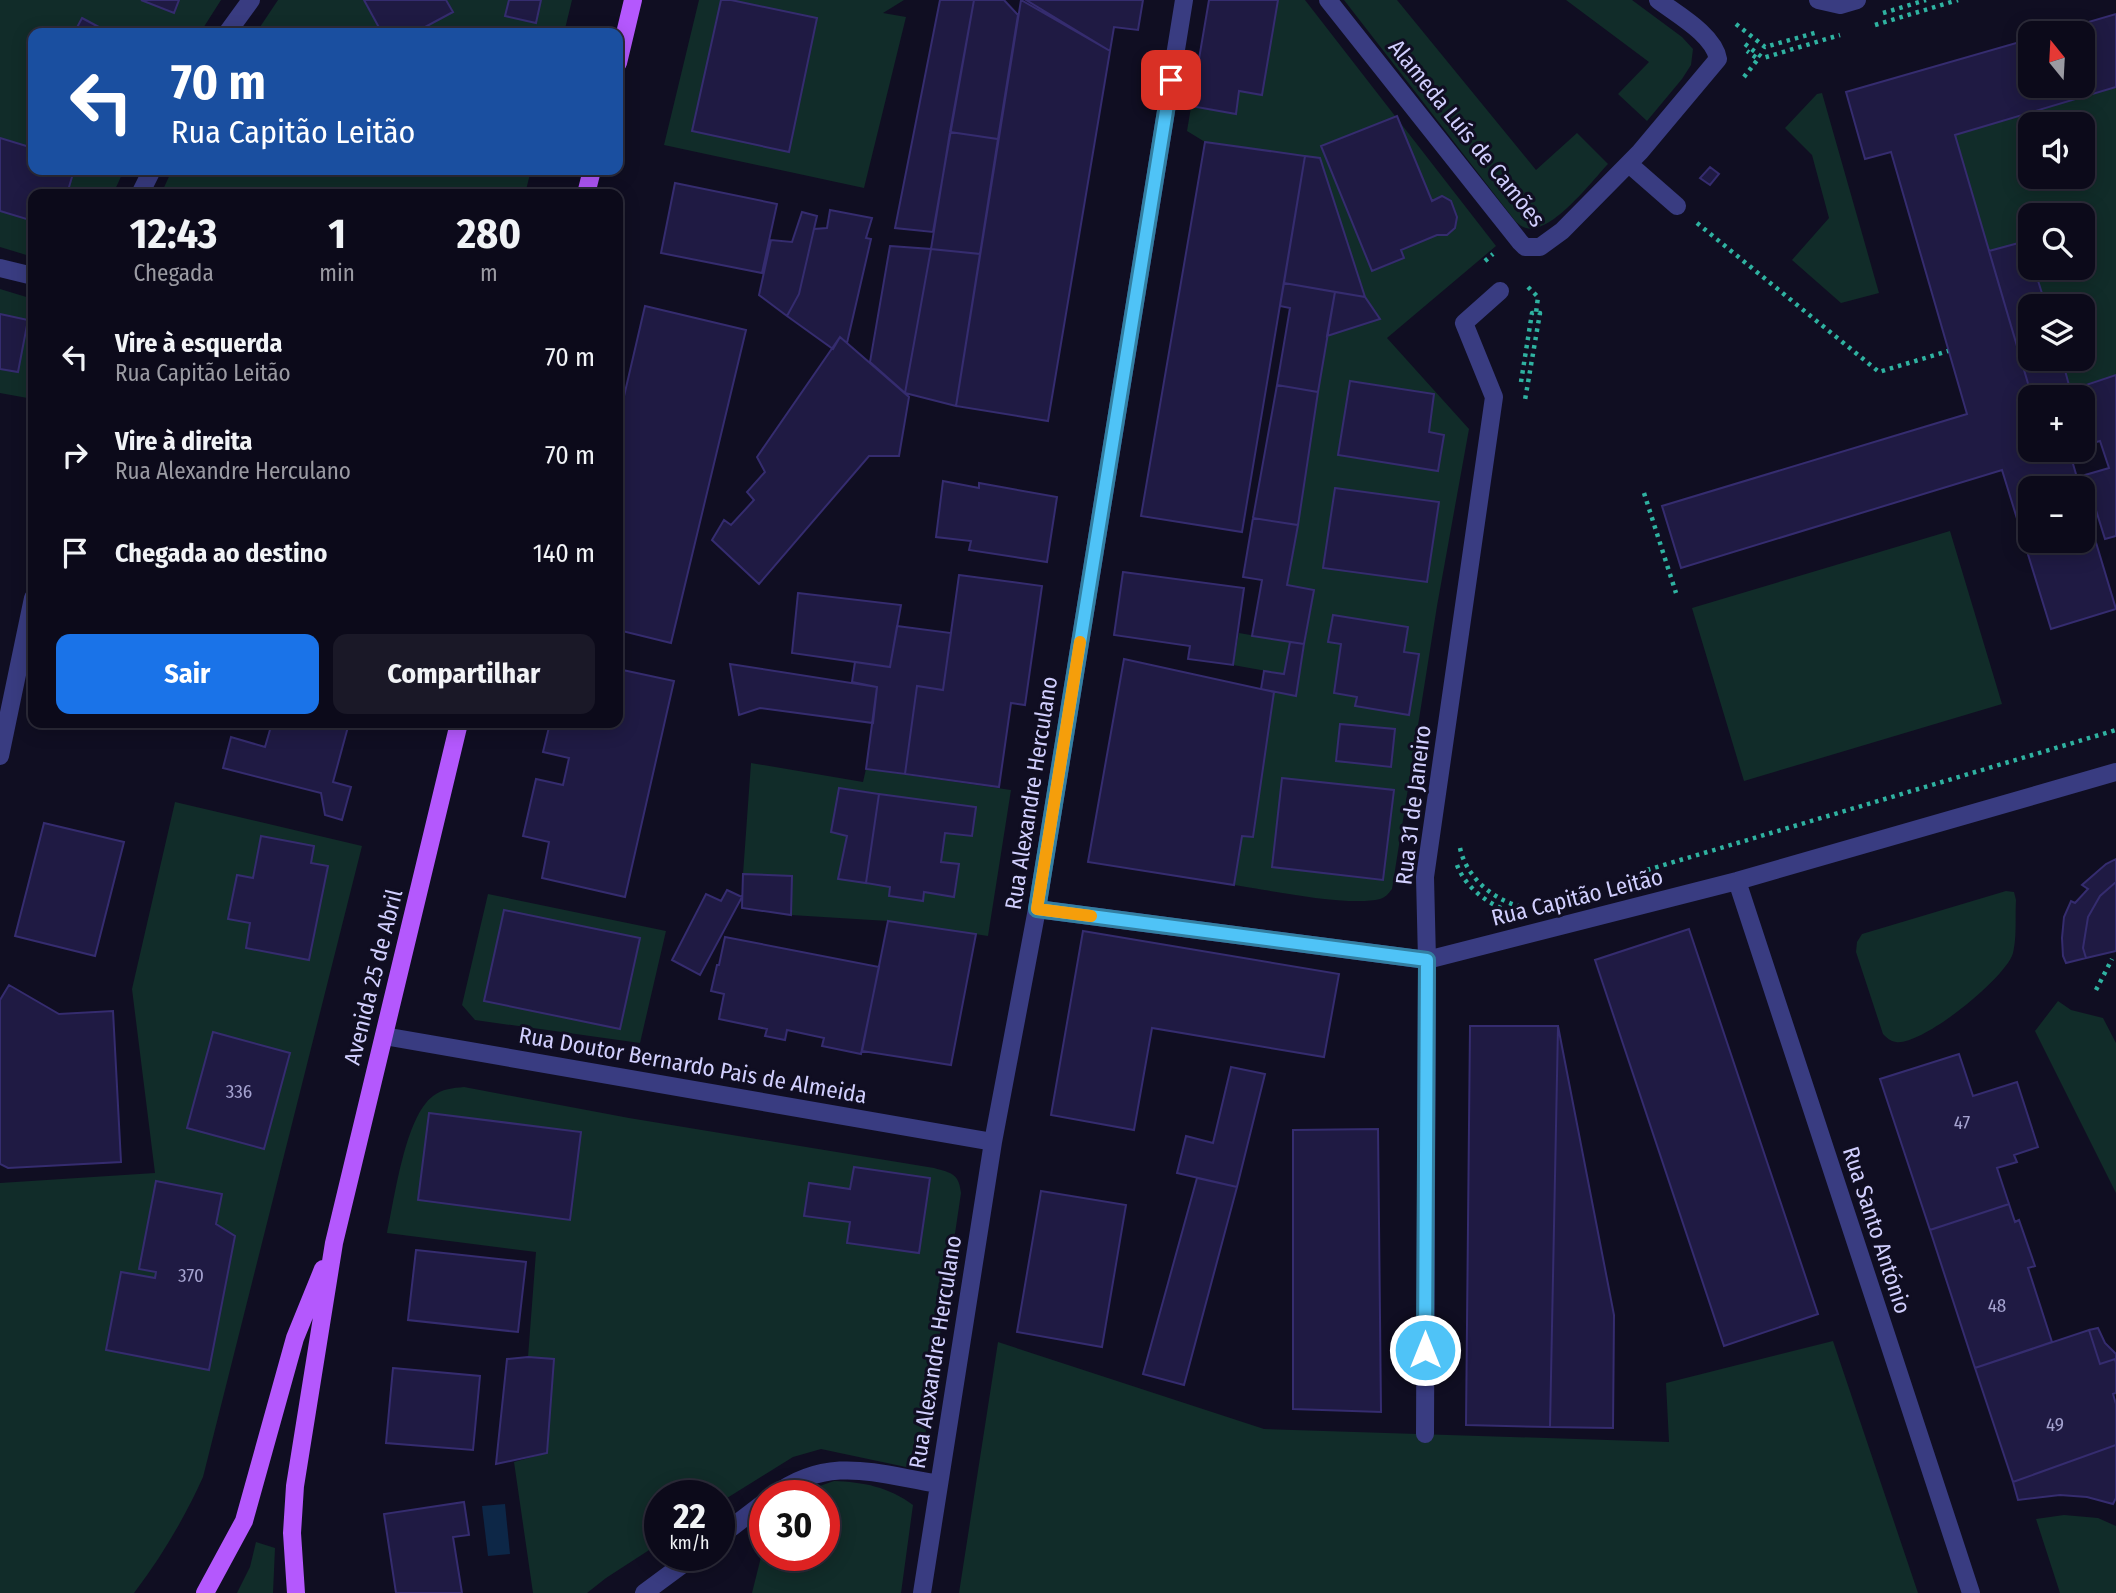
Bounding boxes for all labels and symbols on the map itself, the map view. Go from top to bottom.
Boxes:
north arrow [2018,21,2095,98]
street label: Alameda Luís de Camões [1383,34,1551,233]
pin [1141,50,1201,110]
street label: Rua Alexandre Herculano [999,674,1063,912]
street label: Rua 31 de Janeiro [1389,723,1437,887]
street label: Rua Capitão Leitão [1488,862,1666,932]
street label: Avenida 25 de Abril [338,886,408,1068]
street label: Rua Doutor Bernardo Pais de Almeida [517,1021,869,1109]
house number: 336 [226,1080,252,1103]
house number: 47 [1954,1111,1971,1134]
street label: Rua Santo António [1837,1143,1917,1317]
street label: Rua Alexandre Herculano [903,1233,967,1471]
house number: 370 [178,1264,204,1287]
house number: 48 [1988,1294,2006,1317]
position arrow [1388,1313,1462,1387]
house number: 49 [2046,1413,2064,1436]
speed limit sign: 30 [749,1480,840,1571]

